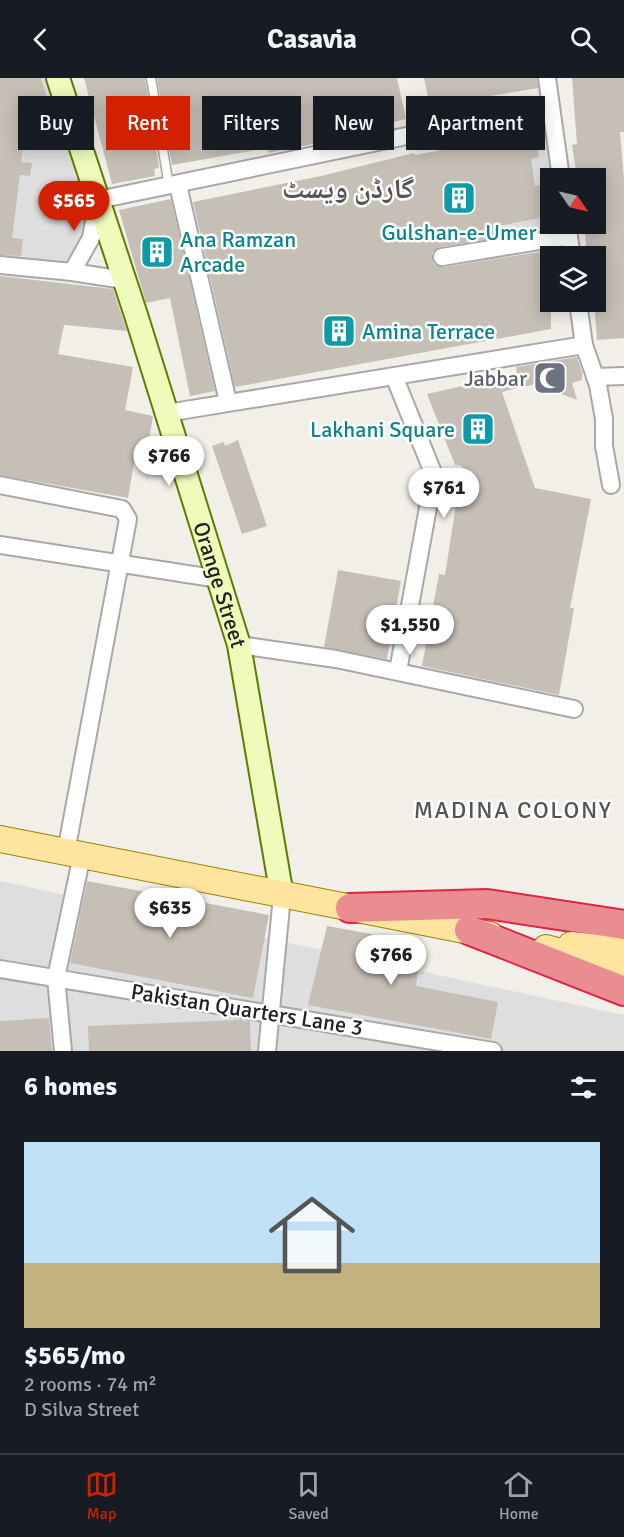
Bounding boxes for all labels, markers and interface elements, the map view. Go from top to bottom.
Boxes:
icon: back [24,23,57,56]
text: Casavia [267,23,357,56]
icon: search [567,23,600,56]
chip: Buy [18,96,94,150]
chip: Rent [106,96,190,150]
chip: Filters [202,96,301,150]
chip: New [313,96,394,150]
chip: Apartment [406,96,545,150]
north arrow [540,168,606,234]
map controls [540,168,606,312]
district label: گارڈن ویسٹ [282,172,414,206]
building icon: Gulshan-e-Umer [441,180,477,216]
pin: $565 [38,181,110,232]
text: $565 [52,188,96,213]
place label: Gulshan-e-Umer [381,219,537,246]
place label: Ana Ramzan Arcade [180,226,296,278]
building icon: Ana Ramzan Arcade [139,234,175,270]
button: layers [540,246,606,312]
building icon: Amina Terrace [321,313,357,349]
place label: Amina Terrace [362,318,495,345]
mosque icon: Jabbar [532,360,568,396]
place label: Jabbar [464,365,527,392]
building icon: Lakhani Square [460,411,496,447]
place label: Lakhani Square [310,416,455,443]
pin: $766 [133,436,205,487]
text: $766 [147,443,191,468]
pin: $761 [408,468,480,519]
text: $761 [422,475,466,500]
street label: Orange Street [187,519,252,651]
pin: $1,550 [361,605,459,656]
text: $1,550 [380,612,440,637]
district label: MADINA COLONY [414,795,612,825]
pin: $635 [134,888,206,939]
text: $635 [148,895,192,920]
pin: $766 [355,935,427,986]
text: $766 [369,942,413,967]
street label: Pakistan Quarters Lane 3 [129,978,365,1041]
text: 6 homes [24,1071,117,1103]
icon: filters [567,1071,600,1104]
icon: home [258,1181,366,1289]
text: $565/mo [24,1340,125,1372]
text: 2 rooms · 74 m² [24,1372,157,1397]
text: D Silva Street [24,1397,139,1422]
tab: Map [85,1468,118,1524]
tab: Saved [288,1468,329,1524]
tab: Home [499,1468,539,1524]

